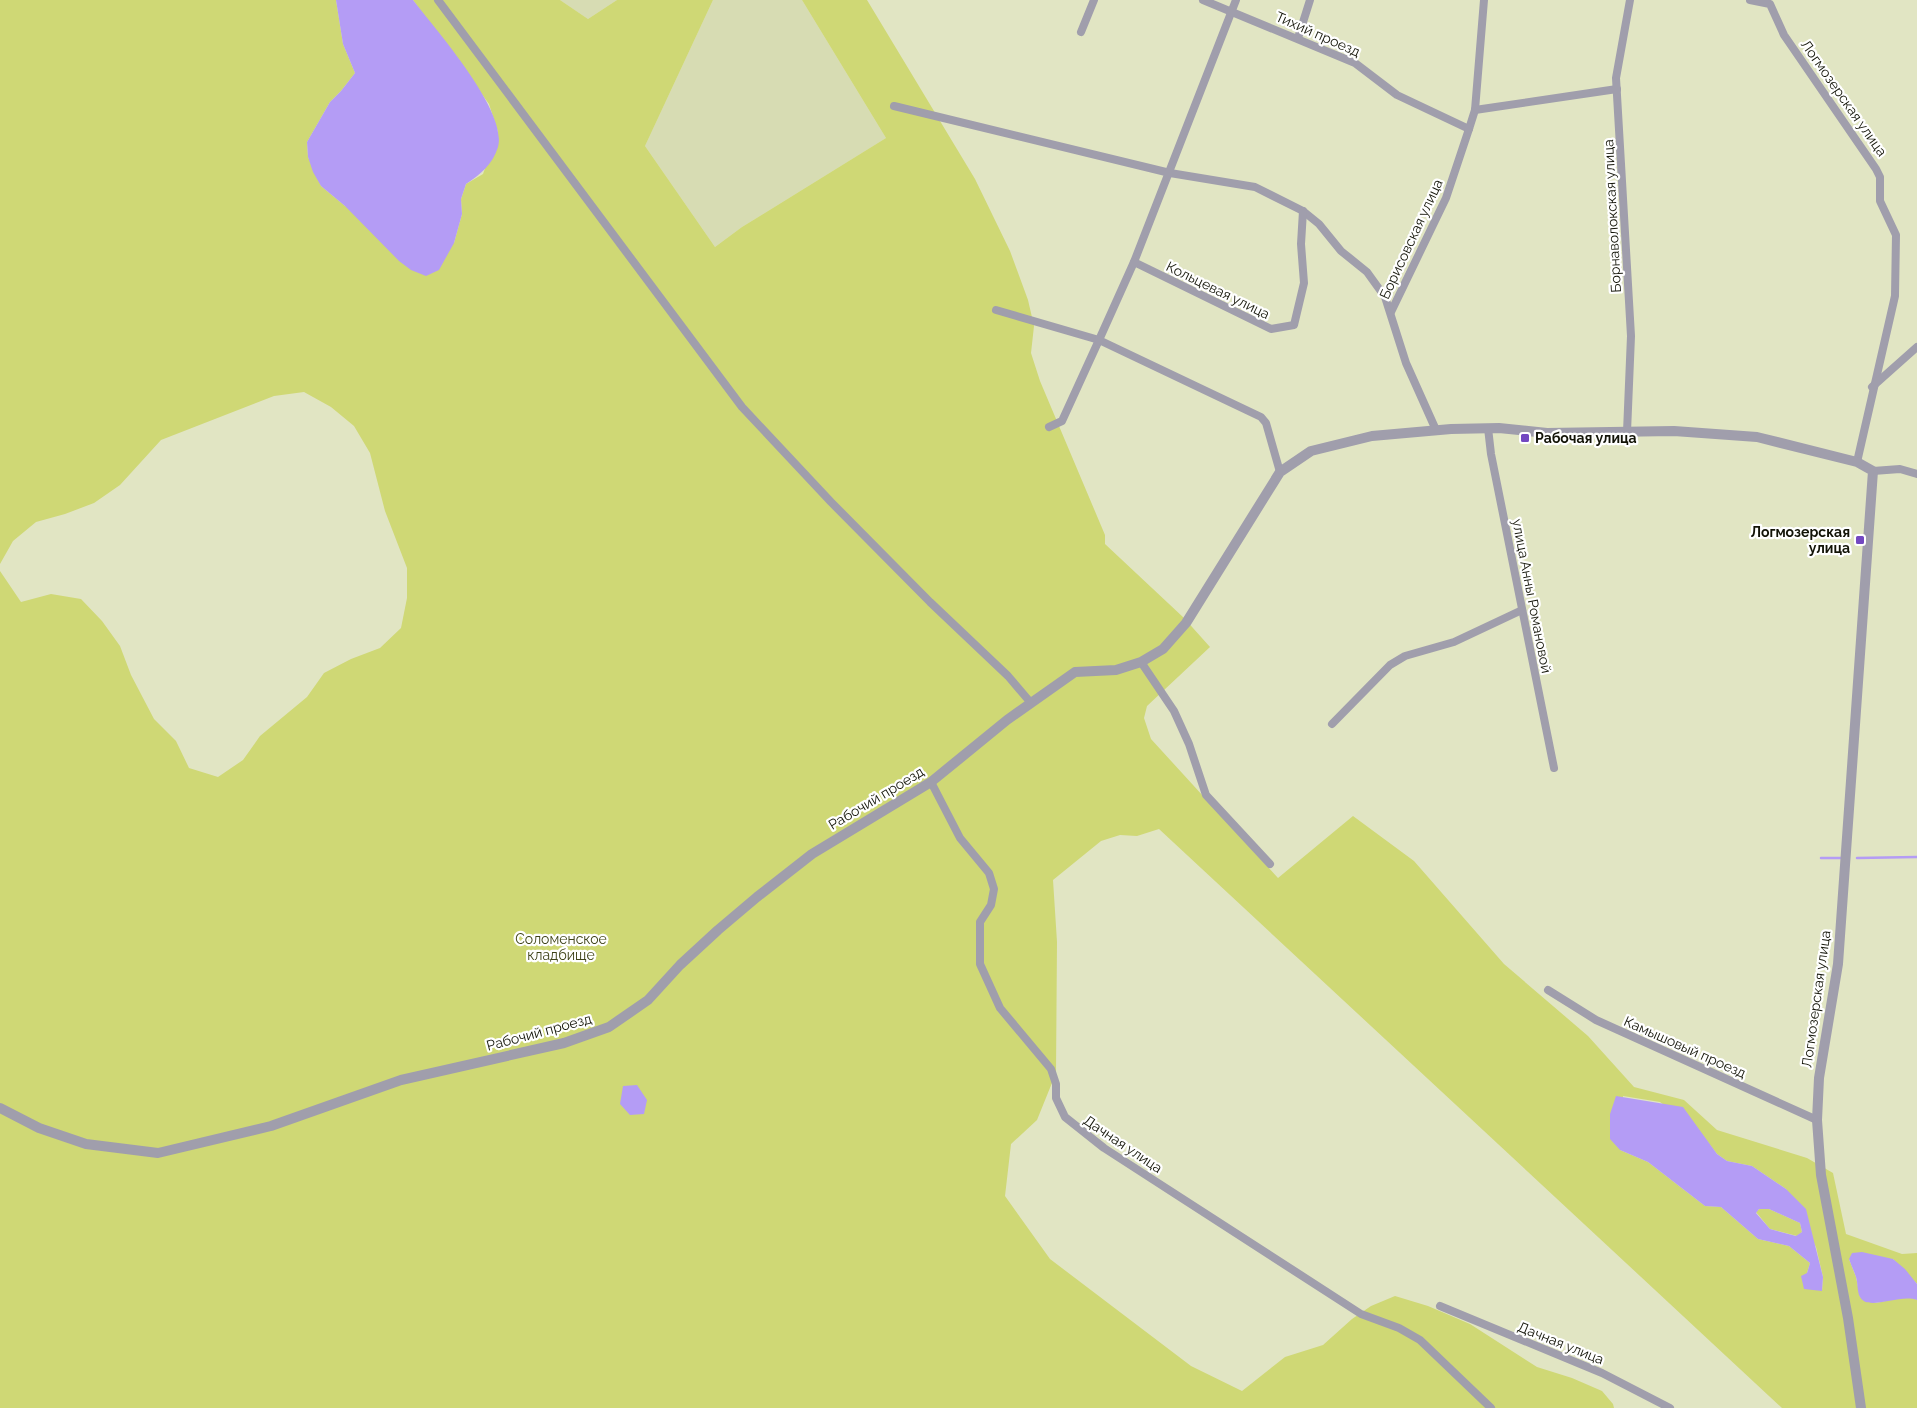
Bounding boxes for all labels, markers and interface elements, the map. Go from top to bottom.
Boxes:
street label: Тихий проезд [1273,8,1363,60]
street label: Логмозерская улица [1798,37,1890,159]
street label: Борнаволокская улица [1600,139,1624,293]
street label: Борисовская улица [1376,176,1446,302]
street label: Кольцевая улица [1164,258,1272,322]
place label: Рабочая улица [1535,430,1637,446]
marker: Рабочая улица [1519,432,1531,444]
street label: улица Анны Романовой [1509,518,1555,674]
place label: Логмозерская улица [1751,524,1850,556]
marker: Логмозерская улица [1854,534,1866,546]
street label: Рабочий проезд [826,763,926,833]
street label: Логмозерская улица [1798,929,1834,1069]
park label: Соломенское кладбище [515,931,607,963]
street label: Рабочий проезд [485,1010,593,1054]
street label: Камышовый проезд [1622,1013,1748,1081]
street label: Дачная улица [1081,1112,1165,1176]
street label: Дачная улица [1516,1319,1606,1367]

